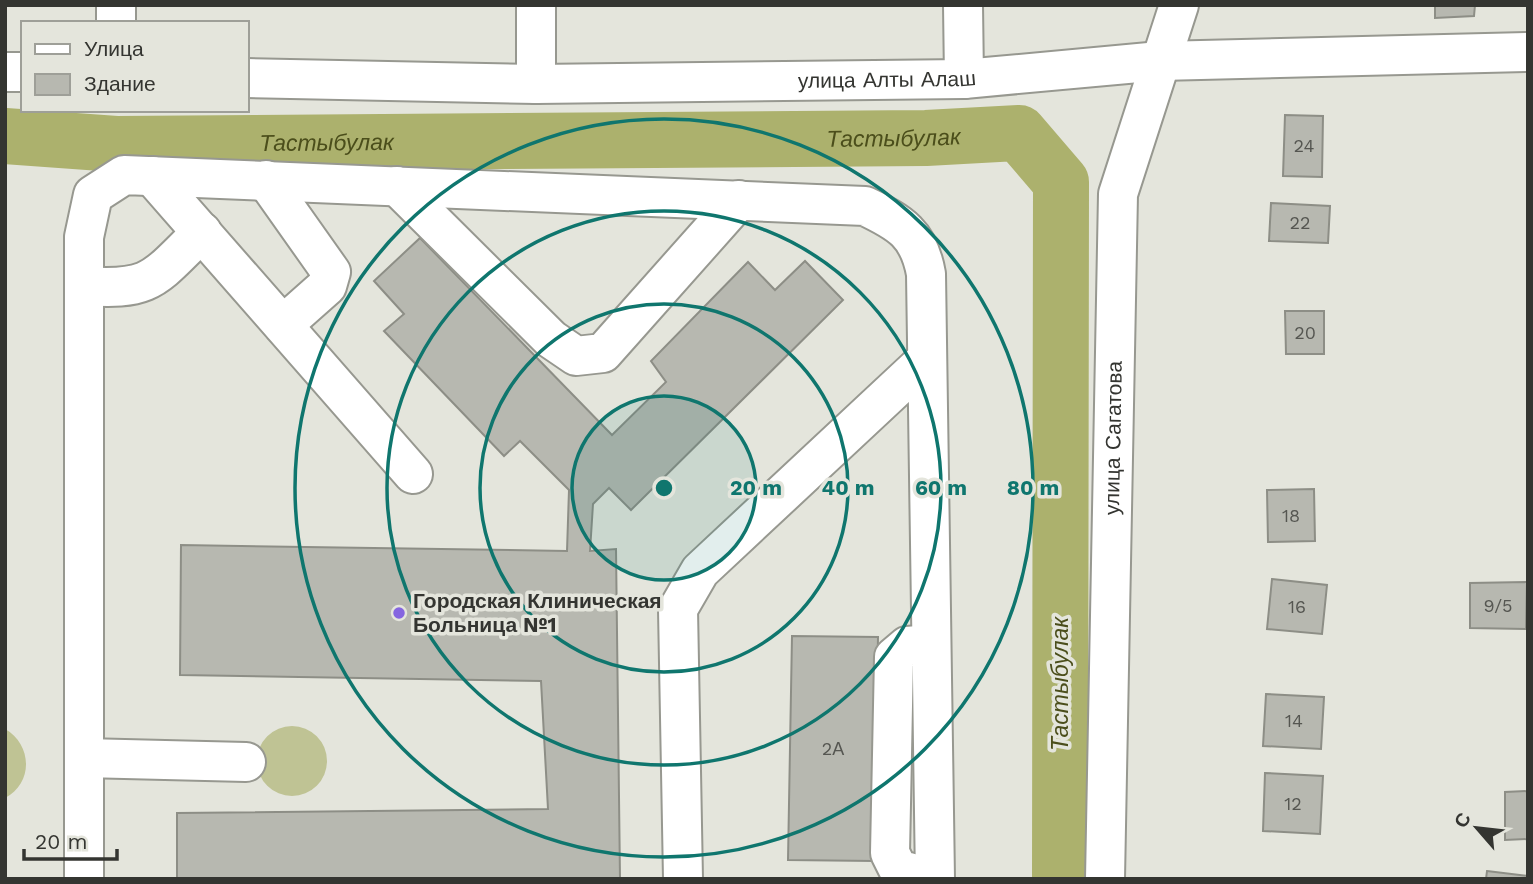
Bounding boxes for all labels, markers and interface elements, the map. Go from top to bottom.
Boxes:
legend [21,21,248,112]
text: Улица [84,36,144,61]
street label: улица Алты Алаш [798,65,977,93]
text: Здание [84,71,156,96]
water label: Тастыбулак [826,123,963,153]
water label: Тастыбулак [259,129,395,157]
house number: 24 [1294,135,1314,156]
house number: 22 [1290,212,1311,233]
house number: 20 [1294,322,1316,343]
street label: улица Сагатова [1099,360,1127,515]
text: 20 m [730,475,782,500]
text: 40 m [822,475,874,500]
text: 60 m [915,475,967,500]
text: 80 m [1007,475,1059,500]
centre of rings [652,476,676,500]
house number: 18 [1282,505,1300,526]
place label: Городская Клиническая Больница №1 [413,588,662,637]
house number: 9/5 [1483,595,1513,616]
house number: 16 [1288,596,1306,617]
marker: Городская Клиническая Больница №1 [391,605,407,621]
water label: Тастыбулак [1047,616,1074,751]
house number: 14 [1285,710,1303,731]
house number: 2А [822,738,844,759]
house number: 12 [1284,793,1302,814]
north arrow [1442,793,1512,863]
text: С [1449,809,1476,832]
scale bar [24,818,117,862]
text: 20 m [35,829,87,854]

